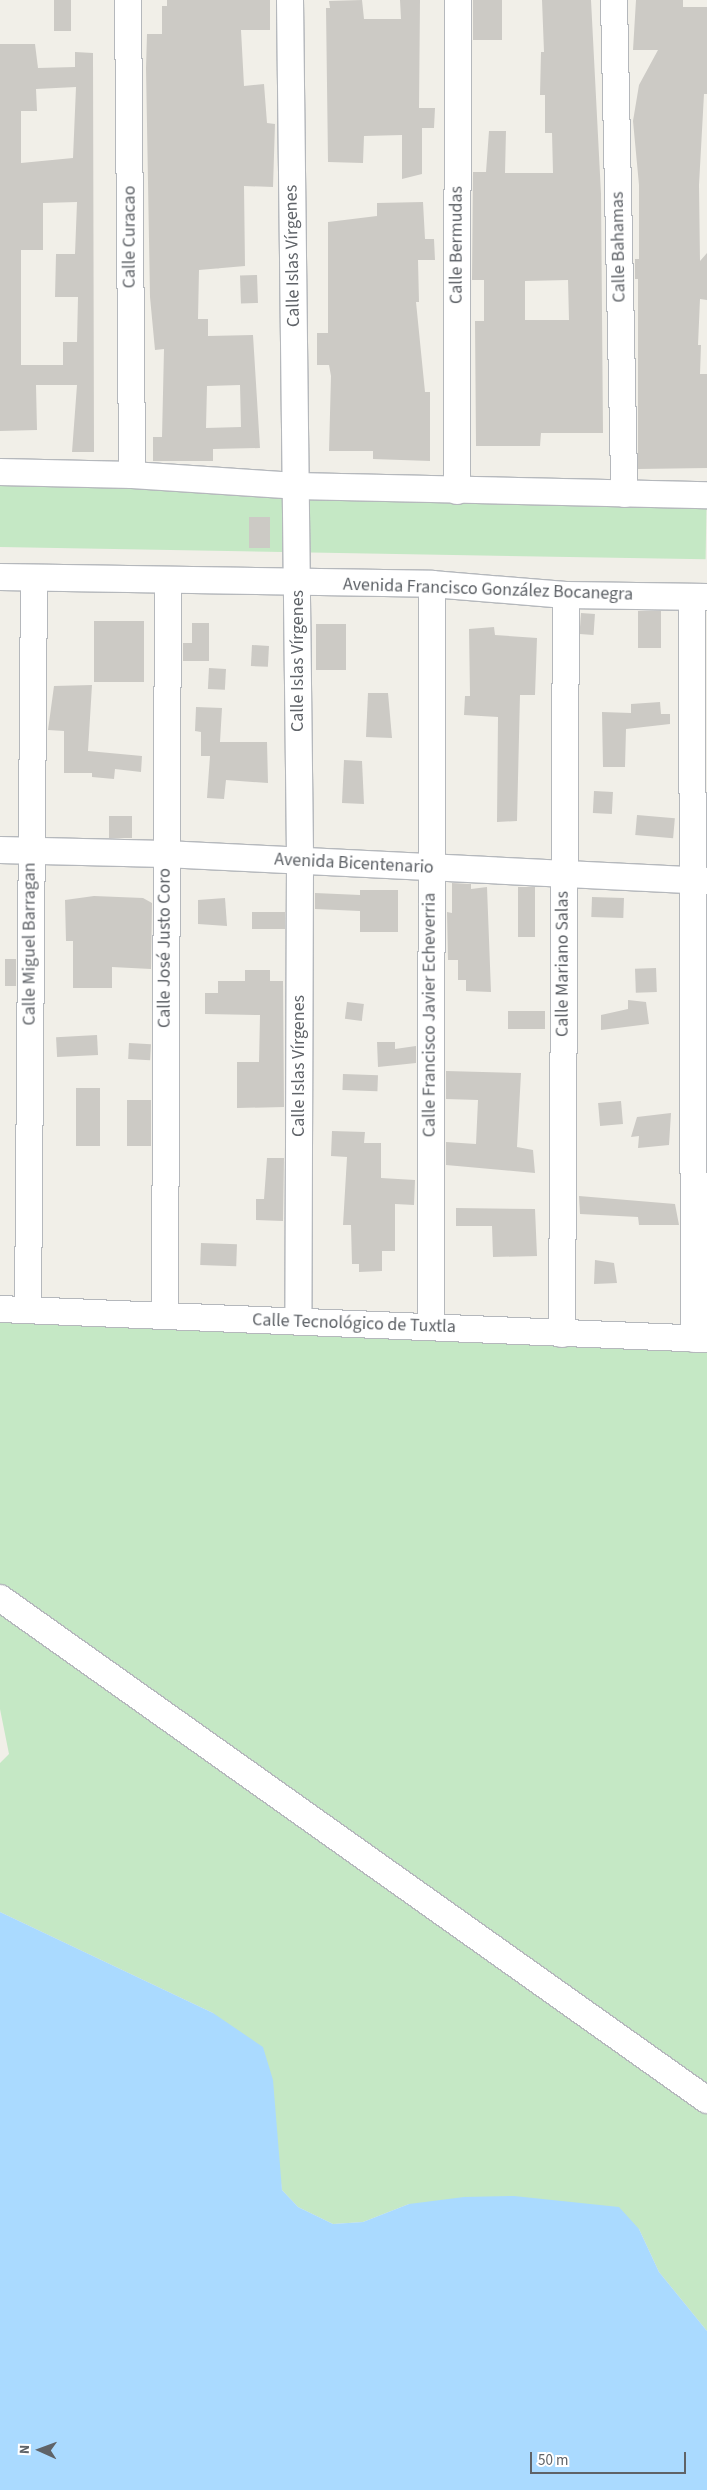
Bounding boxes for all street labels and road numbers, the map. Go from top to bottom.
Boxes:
street label: Calle Islas Vírgenes [281,185,305,327]
street label: Calle Curacao [119,186,141,288]
street label: Calle Bermudas [446,186,468,304]
street label: Calle Bahamas [607,191,631,303]
street label: Avenida Francisco González Bocanegra [343,574,633,606]
street label: Calle Islas Vírgenes [287,590,309,732]
street label: Avenida Bicentenario [274,849,434,879]
street label: Calle Miguel Barragan [19,862,41,1026]
street label: Calle José Justo Coro [154,868,176,1028]
street label: Calle Mariano Salas [552,891,574,1037]
street label: Calle Francisco Javier Echeverria [419,893,441,1137]
street label: Calle Islas Vírgenes [288,995,310,1137]
street label: Calle Tecnológico de Tuxtla [252,1310,456,1338]

